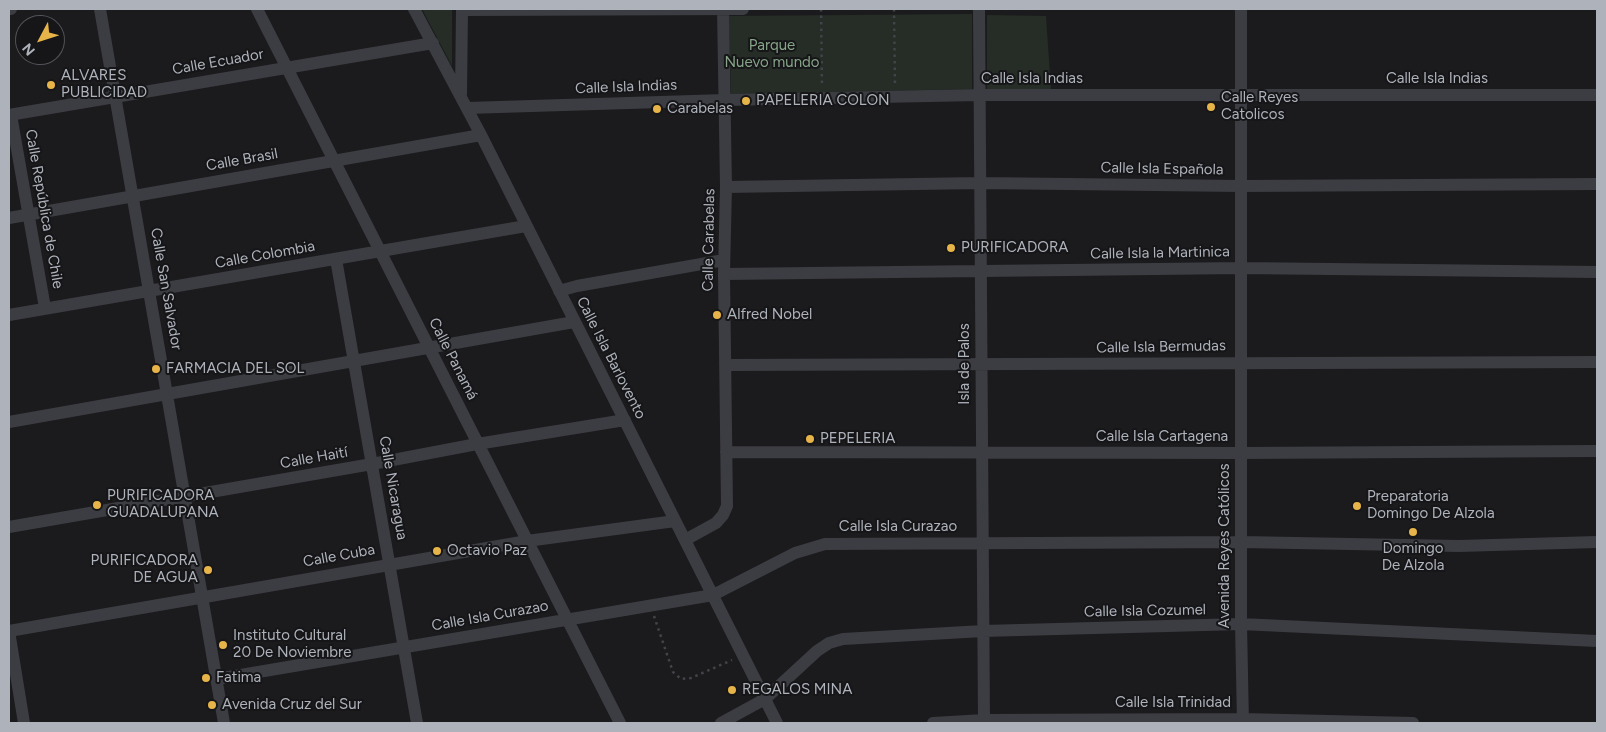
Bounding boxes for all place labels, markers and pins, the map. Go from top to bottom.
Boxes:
place label: ALVARES PUBLICIDAD [61,67,147,102]
marker: ALVARES PUBLICIDAD [45,79,57,91]
place label: Calle Reyes Catolicos [1221,89,1298,124]
place label: PAPELERIA COLON [756,92,890,110]
marker: PAPELERIA COLON [740,95,752,107]
place label: Carabelas [667,100,733,118]
marker: Calle Reyes Catolicos [1205,101,1217,113]
marker: Carabelas [651,103,663,115]
place label: PURIFICADORA [961,239,1068,257]
marker: PURIFICADORA [945,242,957,254]
place label: Alfred Nobel [727,306,812,324]
marker: Alfred Nobel [711,309,723,321]
place label: FARMACIA DEL SOL [166,360,304,378]
marker: FARMACIA DEL SOL [150,363,162,375]
place label: PEPELERIA [820,430,895,448]
marker: PEPELERIA [804,433,816,445]
place label: PURIFICADORA GUADALUPANA [107,487,219,522]
place label: Preparatoria Domingo De Alzola [1367,488,1495,523]
marker: PURIFICADORA GUADALUPANA [91,499,103,511]
marker: Preparatoria Domingo De Alzola [1351,500,1363,512]
marker: Domingo De Alzola [1407,526,1419,538]
place label: Domingo De Alzola [1382,540,1444,575]
place label: Octavio Paz [447,542,527,560]
marker: Octavio Paz [431,545,443,557]
place label: PURIFICADORA DE AGUA [91,552,198,587]
marker: PURIFICADORA DE AGUA [202,564,214,576]
place label: Instituto Cultural 20 De Noviembre [233,627,351,662]
marker: Instituto Cultural 20 De Noviembre [217,639,229,651]
place label: Fatima [216,669,261,687]
marker: Fatima [200,672,212,684]
place label: REGALOS MINA [742,681,852,699]
marker: REGALOS MINA [726,684,738,696]
place label: Avenida Cruz del Sur [222,696,362,714]
marker: Avenida Cruz del Sur [206,699,218,711]

